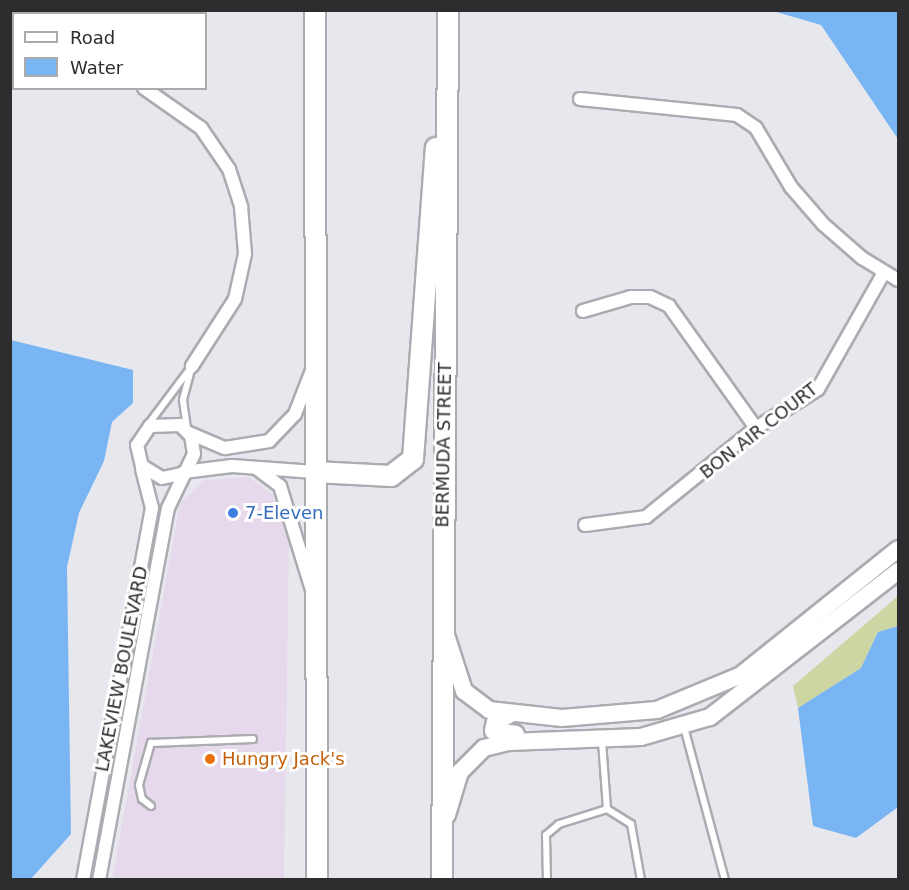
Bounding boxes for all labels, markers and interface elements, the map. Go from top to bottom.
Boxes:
legend [12,12,207,90]
text: Road [70,27,115,48]
text: Water [70,57,123,78]
street label: BERMUDA STREET [432,362,456,528]
street label: BON AIR COURT [696,378,822,484]
place label: 7-Eleven [245,502,324,524]
marker: 7-Eleven [226,506,240,520]
street label: LAKEVIEW BOULEVARD [91,564,153,774]
place label: Hungry Jack's [222,748,345,770]
marker: Hungry Jack's [203,752,217,766]

